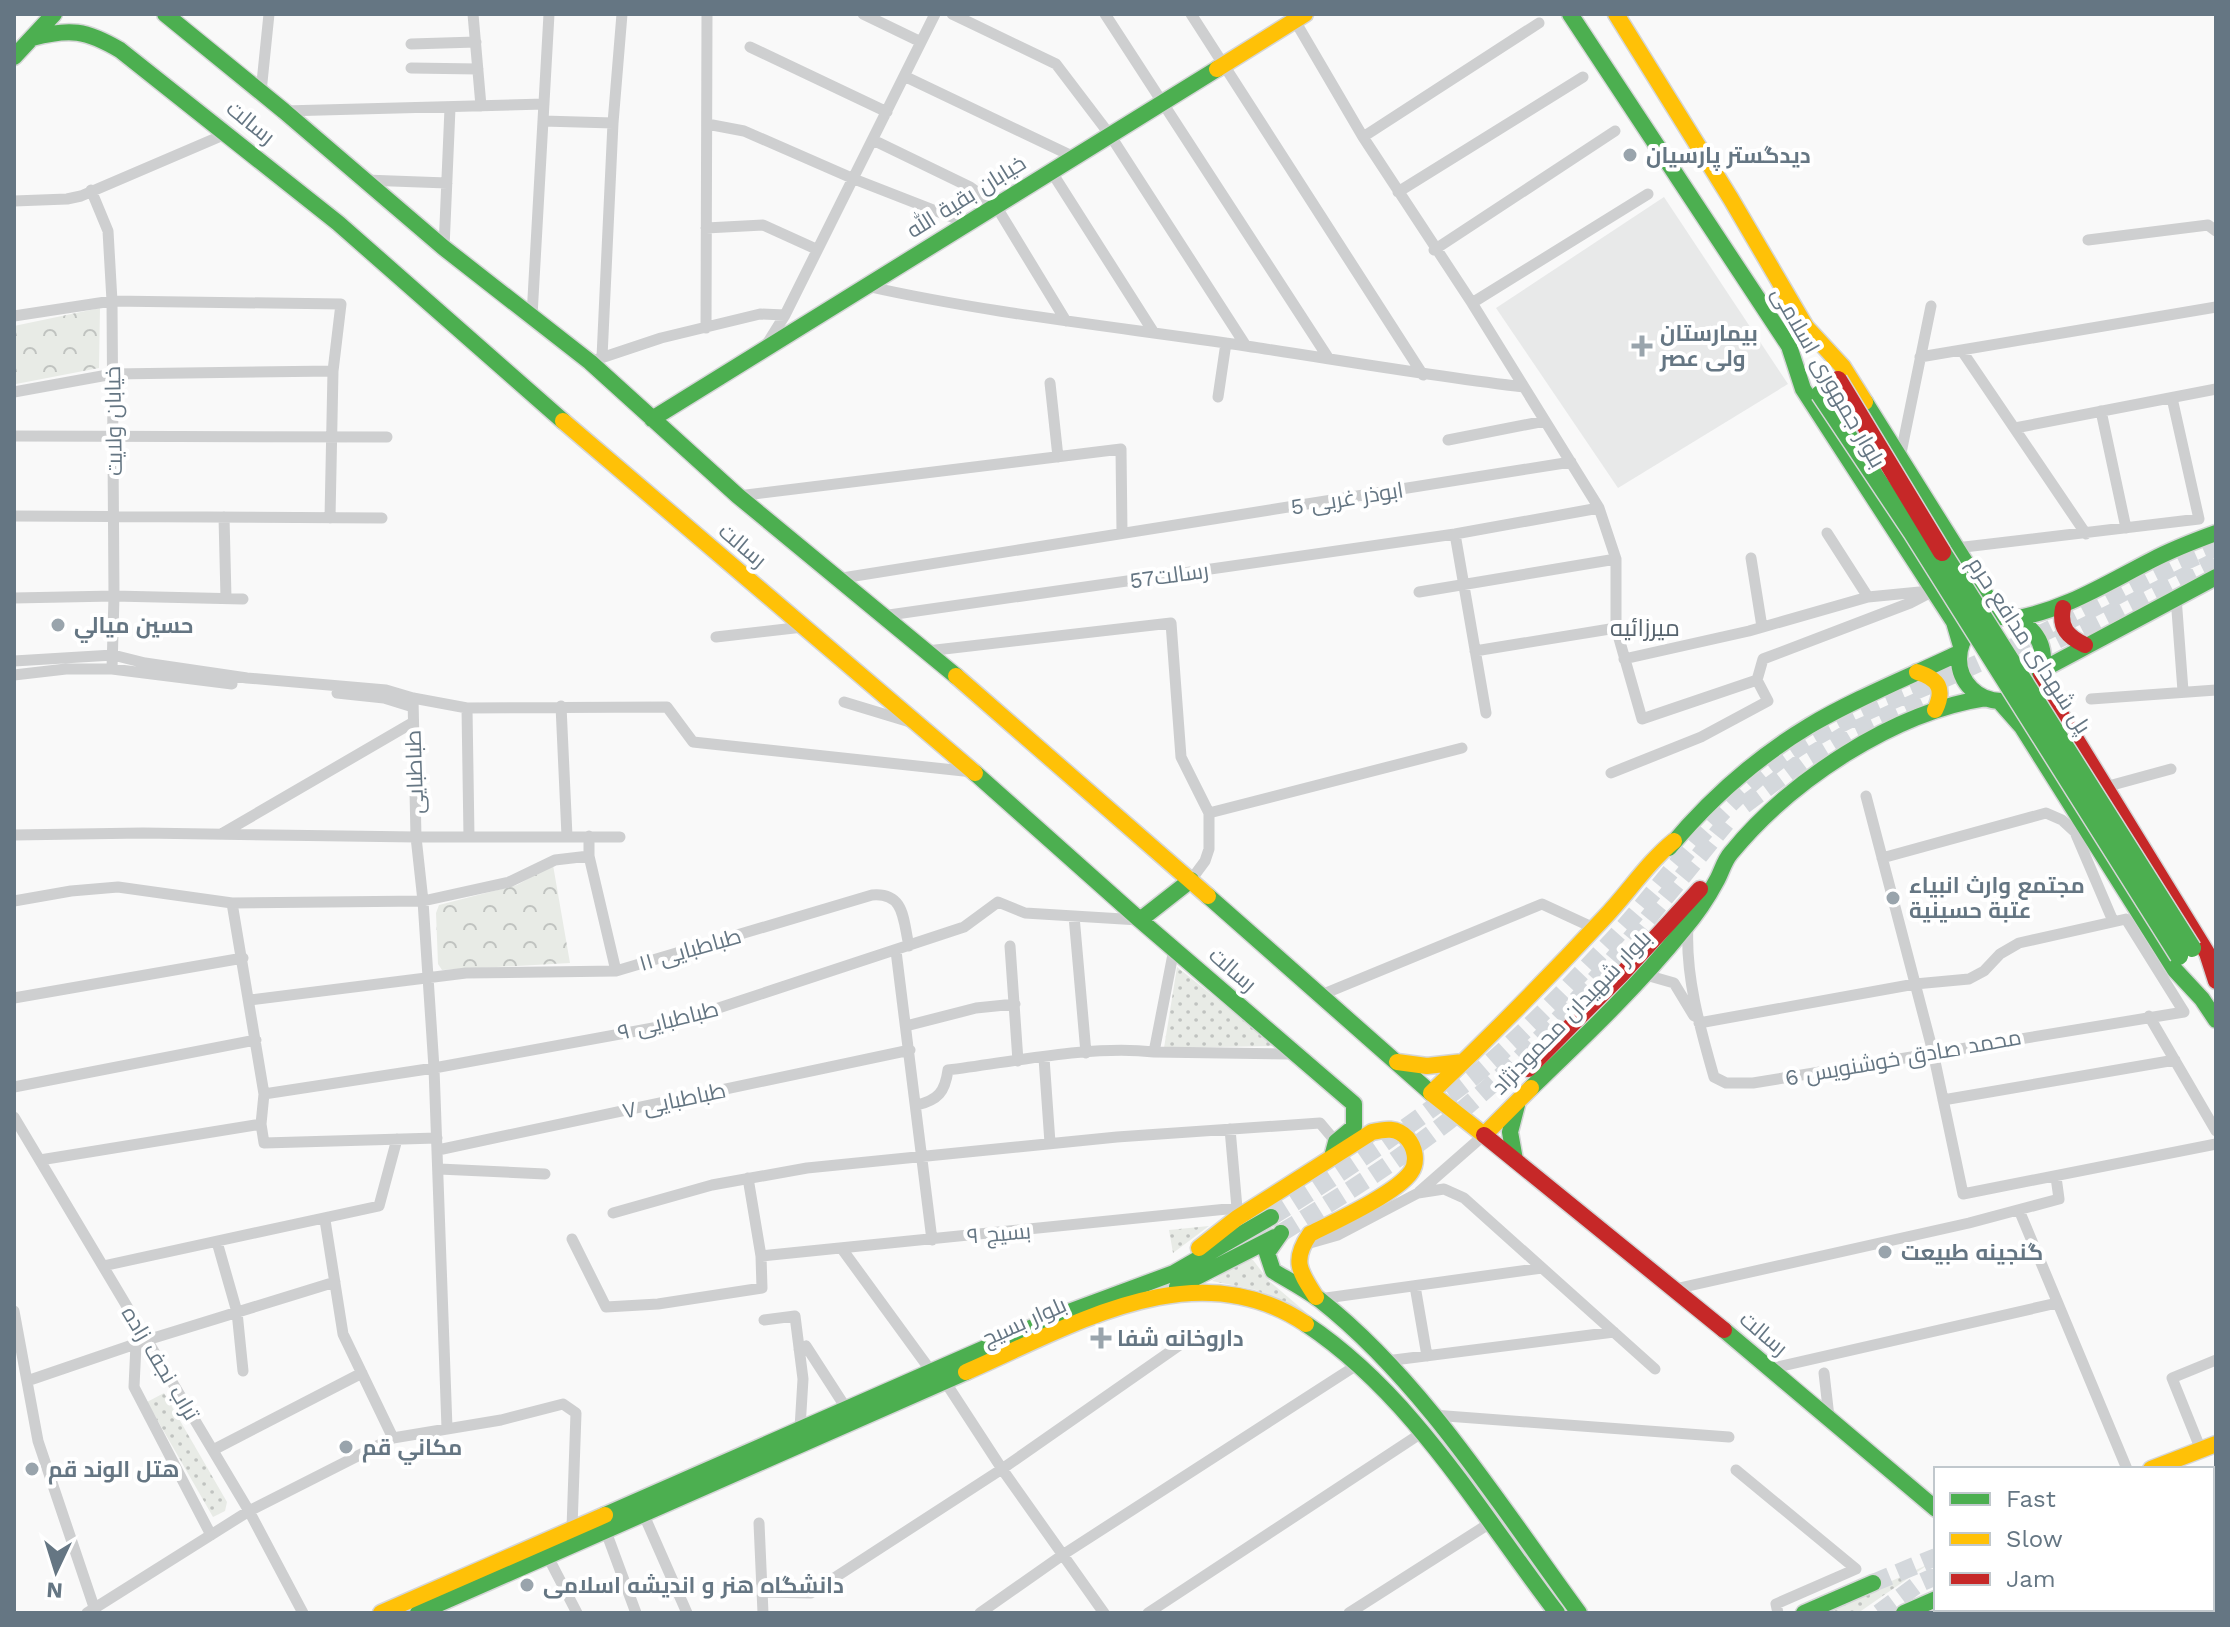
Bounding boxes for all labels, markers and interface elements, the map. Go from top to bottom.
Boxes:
street label: رسالت [222,96,280,149]
place label: دیدگستر پارسیان [1646,143,1811,171]
marker: دیدگستر پارسیان [1621,146,1639,164]
street label: خیابان بقیة الله [901,148,1030,243]
street label: بلوار جمهوری اسلامی [1766,283,1890,472]
place label: بیمارستان ولی عصر [1659,321,1758,372]
marker: بیمارستان ولی عصر [1631,335,1653,357]
street label: خیابان ولایت [100,366,127,476]
street label: ابوذر غربی 5 [1289,477,1405,521]
street label: رسالت [714,518,772,572]
street label: پل شهدای مدافع حرم [1961,552,2096,740]
street label: رسالت57 [1128,558,1210,593]
place label: حسين ميالي [74,613,194,643]
district label: میرزائیه [1610,614,1680,642]
marker: حسين ميالي [49,616,67,634]
street label: طباطبایی [401,730,429,814]
place label: مجتمع وارث انبياء عتبة حسينية [1909,873,2085,923]
marker: مجتمع وارث انبياء عتبة حسينية [1884,889,1902,907]
street label: طباطبایی ۱۱ [636,923,744,977]
street label: بلوار شهیدان محمودنژاد [1487,925,1657,1100]
street label: رسالت [1204,942,1261,997]
street label: طباطبایی ۹ [615,996,721,1046]
street label: محمد صادق خوشنویس 6 [1783,1024,2023,1092]
street label: طباطبایی ۷ [620,1077,728,1125]
street label: بسیج ۹ [966,1218,1032,1251]
place label: گنجینه طبیعت [1901,1240,2043,1265]
marker: گنجینه طبیعت [1876,1243,1894,1261]
street label: بلوار بسیج [978,1292,1071,1353]
street label: تراب نجف زاده [117,1302,204,1425]
street label: رسالت [1735,1306,1793,1360]
place label: داروخانه شفا [1117,1326,1244,1352]
marker: داروخانه شفا [1092,1329,1110,1347]
place label: مكاني قم [362,1435,462,1465]
marker: مكاني قم [337,1438,355,1456]
place label: هتل الوند قم [48,1457,179,1485]
marker: هتل الوند قم [23,1460,41,1478]
legend [1934,1467,2214,1611]
text: Fast [2006,1485,2056,1513]
text: Slow [2006,1525,2063,1553]
north arrow [16,1531,96,1611]
text: Jam [2006,1565,2056,1593]
place label: دانشگاه هنر و اندیشه اسلامی [543,1573,844,1599]
marker: دانشگاه هنر و اندیشه اسلامی [518,1576,536,1594]
text: N [46,1577,64,1603]

